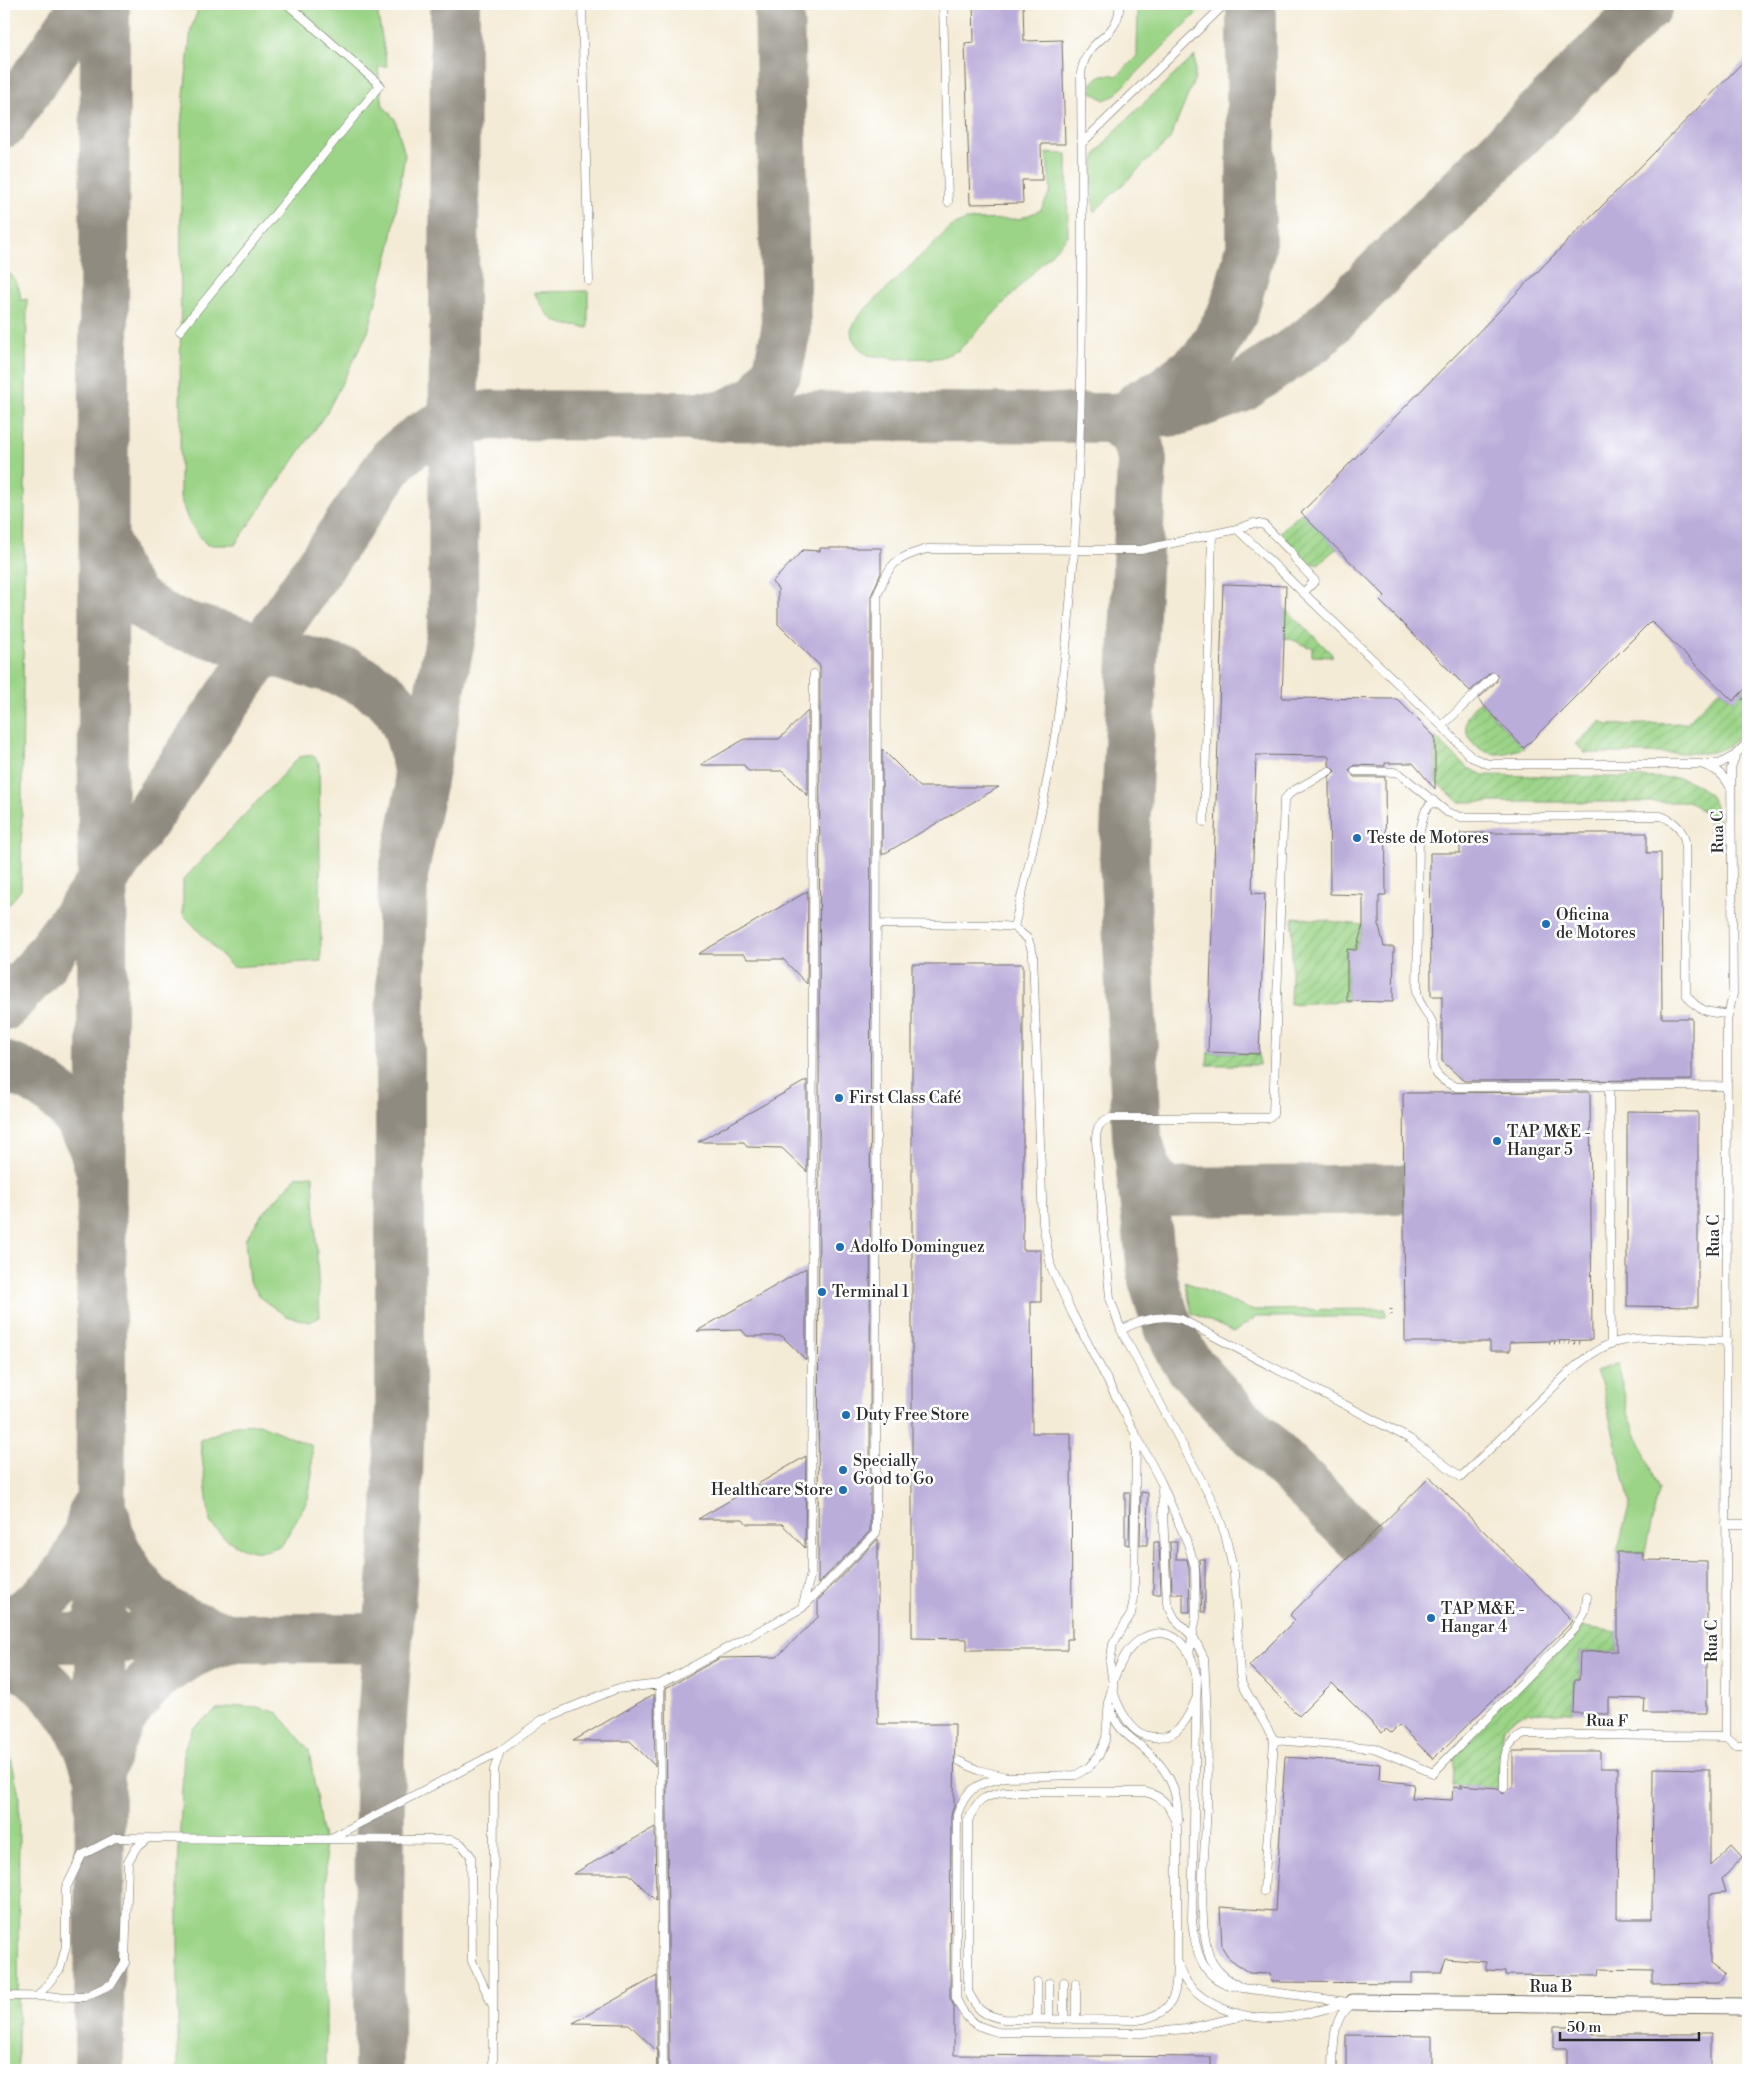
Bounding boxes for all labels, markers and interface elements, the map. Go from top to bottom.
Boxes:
street label: Rua C [1708,811,1728,853]
place label: Teste de Motores [1367,828,1489,848]
marker: Teste de Motores [1351,832,1363,844]
place label: Oficina de Motores [1556,905,1636,943]
marker: Oficina de Motores [1540,918,1552,930]
place label: First Class Café [849,1088,961,1108]
marker: First Class Café [833,1092,845,1104]
place label: TAP M&E - Hangar 5 [1507,1122,1591,1160]
marker: TAP M&E - Hangar 5 [1491,1135,1503,1147]
street label: Rua C [1704,1215,1724,1257]
place label: Adolfo Dominguez [849,1237,985,1257]
marker: Adolfo Dominguez [834,1241,846,1253]
place label: Terminal 1 [832,1282,909,1302]
marker: Terminal 1 [816,1286,828,1298]
place label: Duty Free Store [856,1405,969,1425]
marker: Duty Free Store [840,1409,852,1421]
place label: Specially Good to Go [853,1451,934,1489]
marker: Specially Good to Go [837,1464,849,1476]
place label: Healthcare Store [711,1480,833,1500]
marker: Healthcare Store [837,1484,849,1496]
place label: TAP M&E - Hangar 4 [1441,1599,1525,1637]
marker: TAP M&E - Hangar 4 [1425,1612,1437,1624]
street label: Rua C [1702,1620,1722,1662]
street label: Rua F [1586,1711,1628,1731]
street label: Rua B [1530,1977,1572,1997]
scale bar [1560,2009,1698,2041]
text: 50 m [1567,2018,1601,2037]

